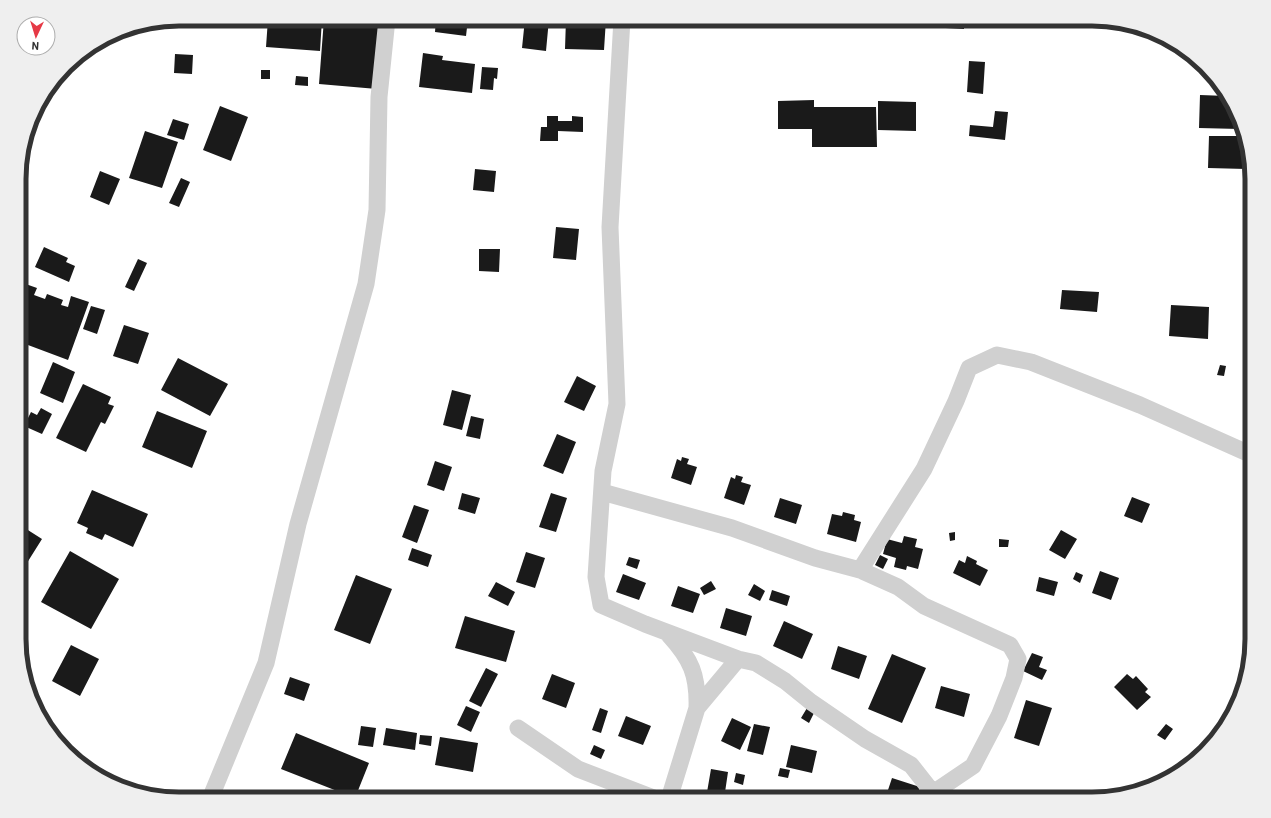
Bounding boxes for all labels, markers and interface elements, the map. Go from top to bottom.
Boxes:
north arrow [16,16,56,56]
text: N [31,40,39,53]

